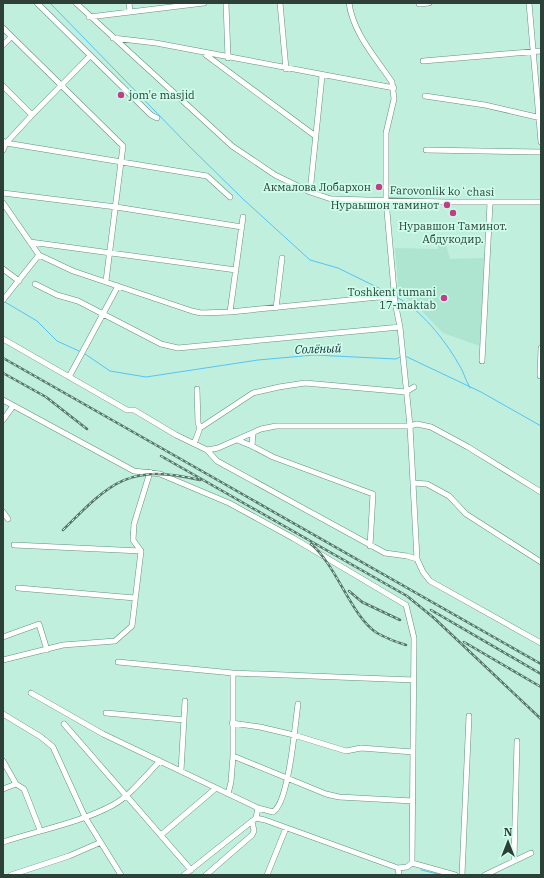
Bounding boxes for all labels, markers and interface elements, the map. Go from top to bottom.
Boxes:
place label: jom'e masjid [128,88,195,102]
marker: jom'e masjid [116,90,126,100]
place label: Акмалова Лобархон [263,180,371,194]
marker: Акмалова Лобархон [374,182,384,192]
street label: Farovonlik koʻchasi [390,183,495,199]
place label: Нураышон таминот [331,198,439,212]
marker: Нураышон таминот [442,200,452,210]
marker: Нуравшон Таминот. Абдукодир. [448,208,458,218]
place label: Нуравшон Таминот. Абдукодир. [399,219,507,246]
place label: Toshkent tumani 17-maktab [348,285,437,312]
marker: Toshkent tumani 17-maktab [439,293,449,303]
water label: Солёный [294,340,342,357]
north arrow [488,822,528,862]
text: N [504,825,513,839]

